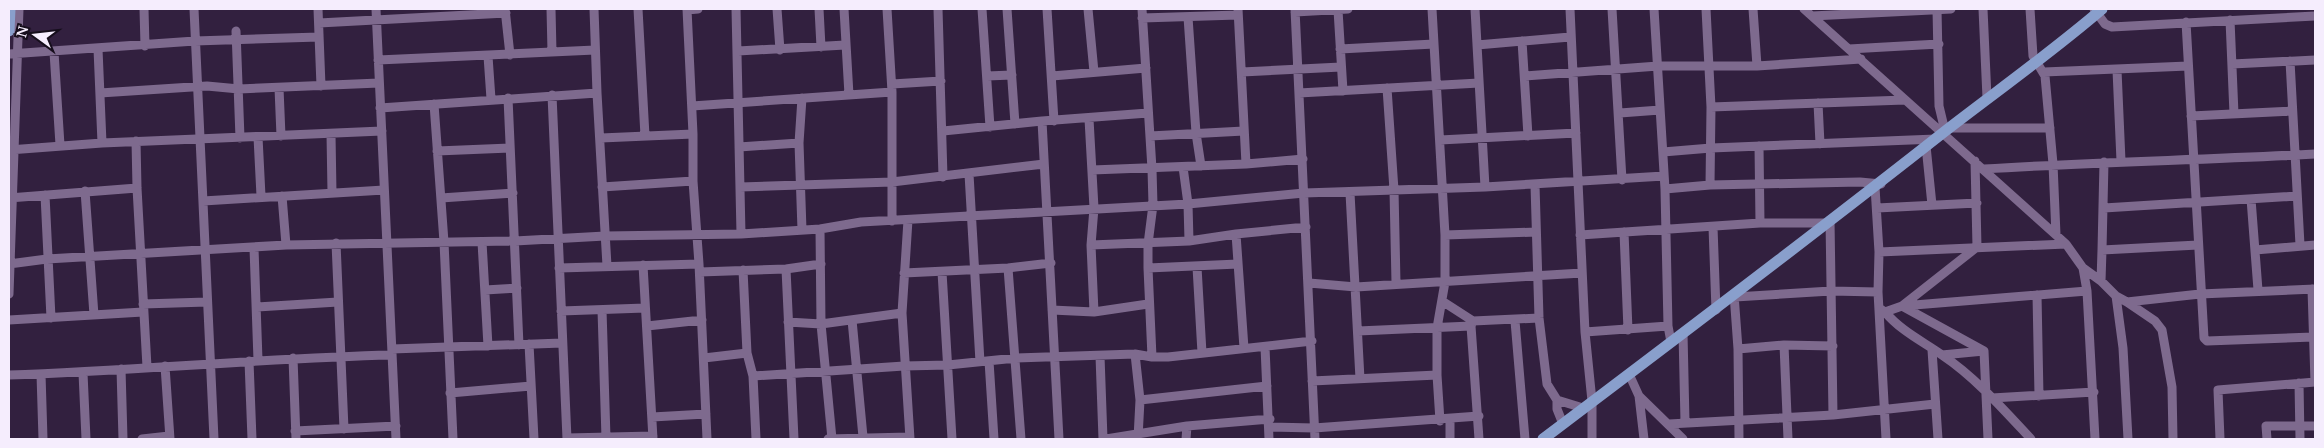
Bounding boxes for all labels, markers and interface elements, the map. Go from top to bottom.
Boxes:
north arrow [10,10,60,60]
text: N [11,24,33,39]

